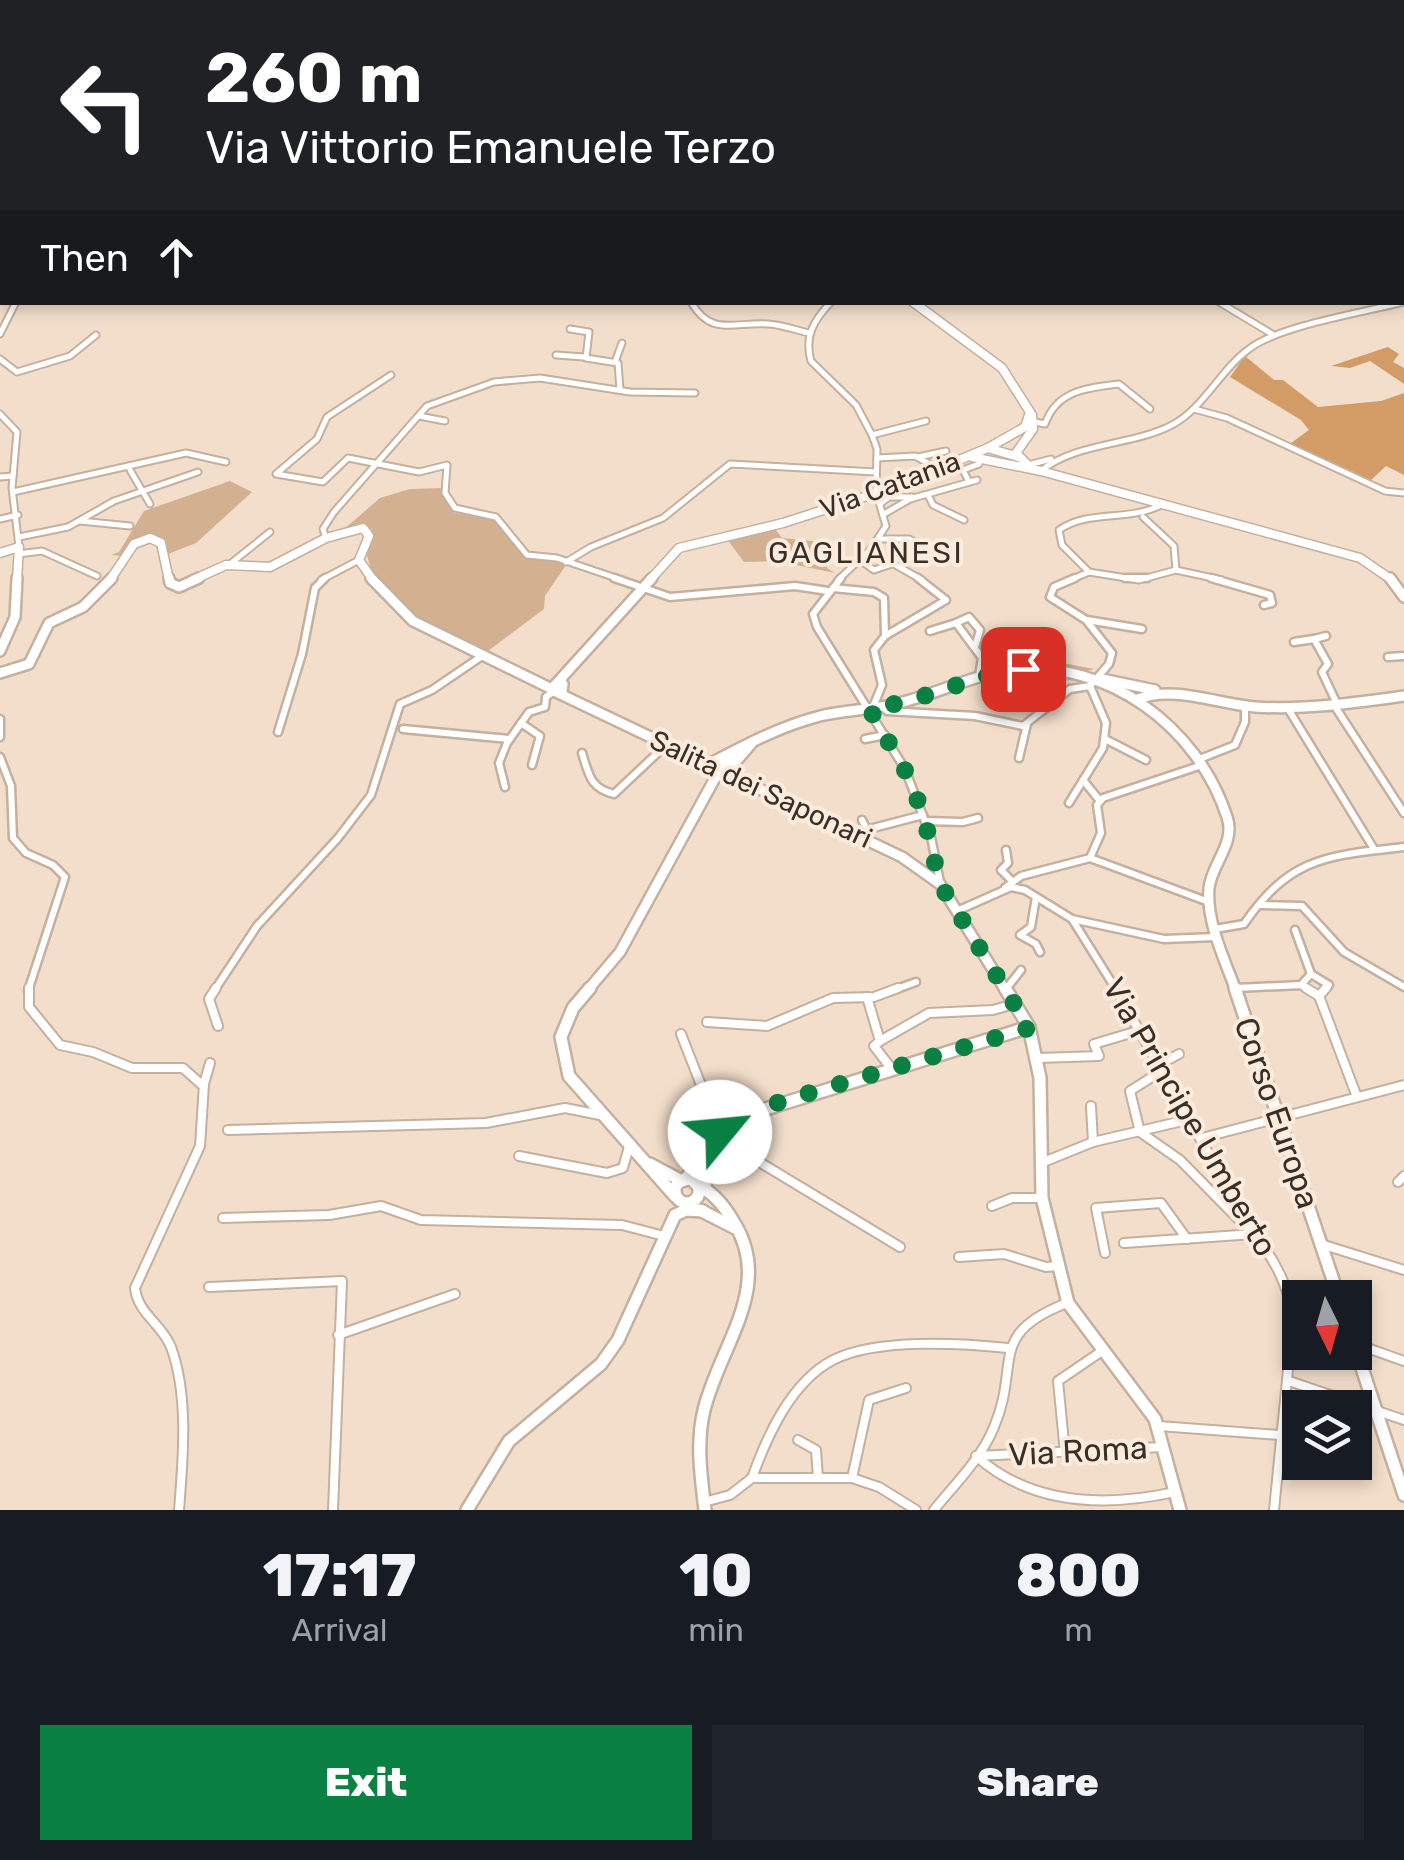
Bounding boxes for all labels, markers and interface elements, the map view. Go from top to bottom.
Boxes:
text: 260 m [205,37,423,120]
icon: left [40,40,170,170]
text: Via Vittorio Emanuele Terzo [205,121,776,174]
icon: ahead [149,230,204,285]
text: Then [40,235,129,281]
street label: Via Catania [815,444,965,526]
district label: GAGLIANESI [768,535,964,571]
pin [981,627,1066,712]
icon: arrive [996,642,1051,697]
street label: Salita dei Saponari [645,723,877,855]
street label: Via Principe Umberto [1095,971,1285,1263]
street label: Corso Europa [1227,1012,1327,1214]
position arrow [668,1080,772,1184]
north arrow [1282,1280,1372,1370]
map controls [1282,1280,1372,1480]
button: layers [1282,1390,1372,1480]
street label: Via Roma [1007,1428,1149,1474]
text: 17:17 [263,1540,416,1611]
text: 10 [679,1540,753,1611]
text: 800 [1016,1540,1141,1611]
text: Arrival [292,1611,388,1649]
text: min [688,1611,744,1649]
text: m [1064,1611,1093,1649]
button: Exit [40,1725,692,1840]
button: Share [712,1725,1364,1840]

